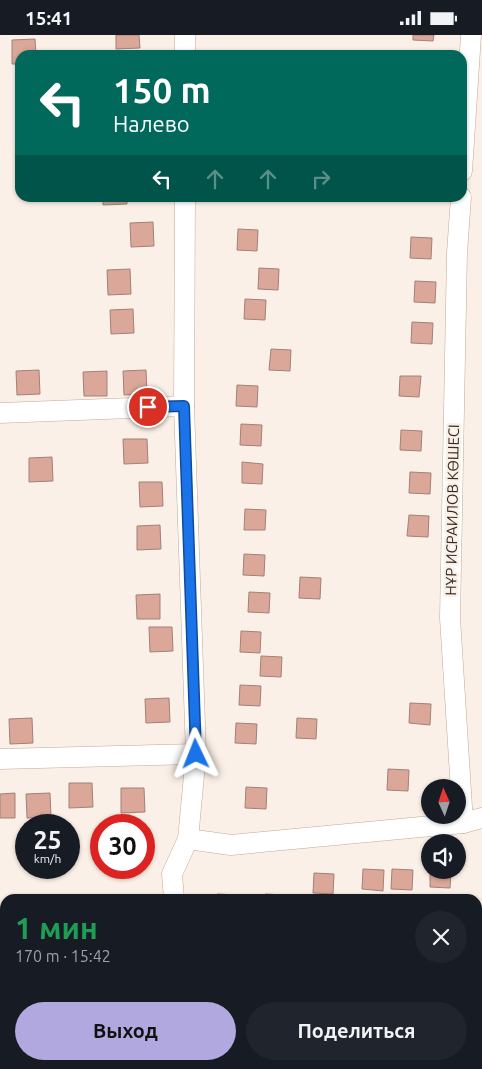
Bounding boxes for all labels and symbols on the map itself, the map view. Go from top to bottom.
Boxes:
pin [127,386,169,428]
street label: НҰР ИСРАИЛОВ КӨШЕСІ [442,424,462,596]
position arrow [169,727,221,779]
north arrow [421,779,466,824]
speed limit sign: 30 [90,814,155,879]

